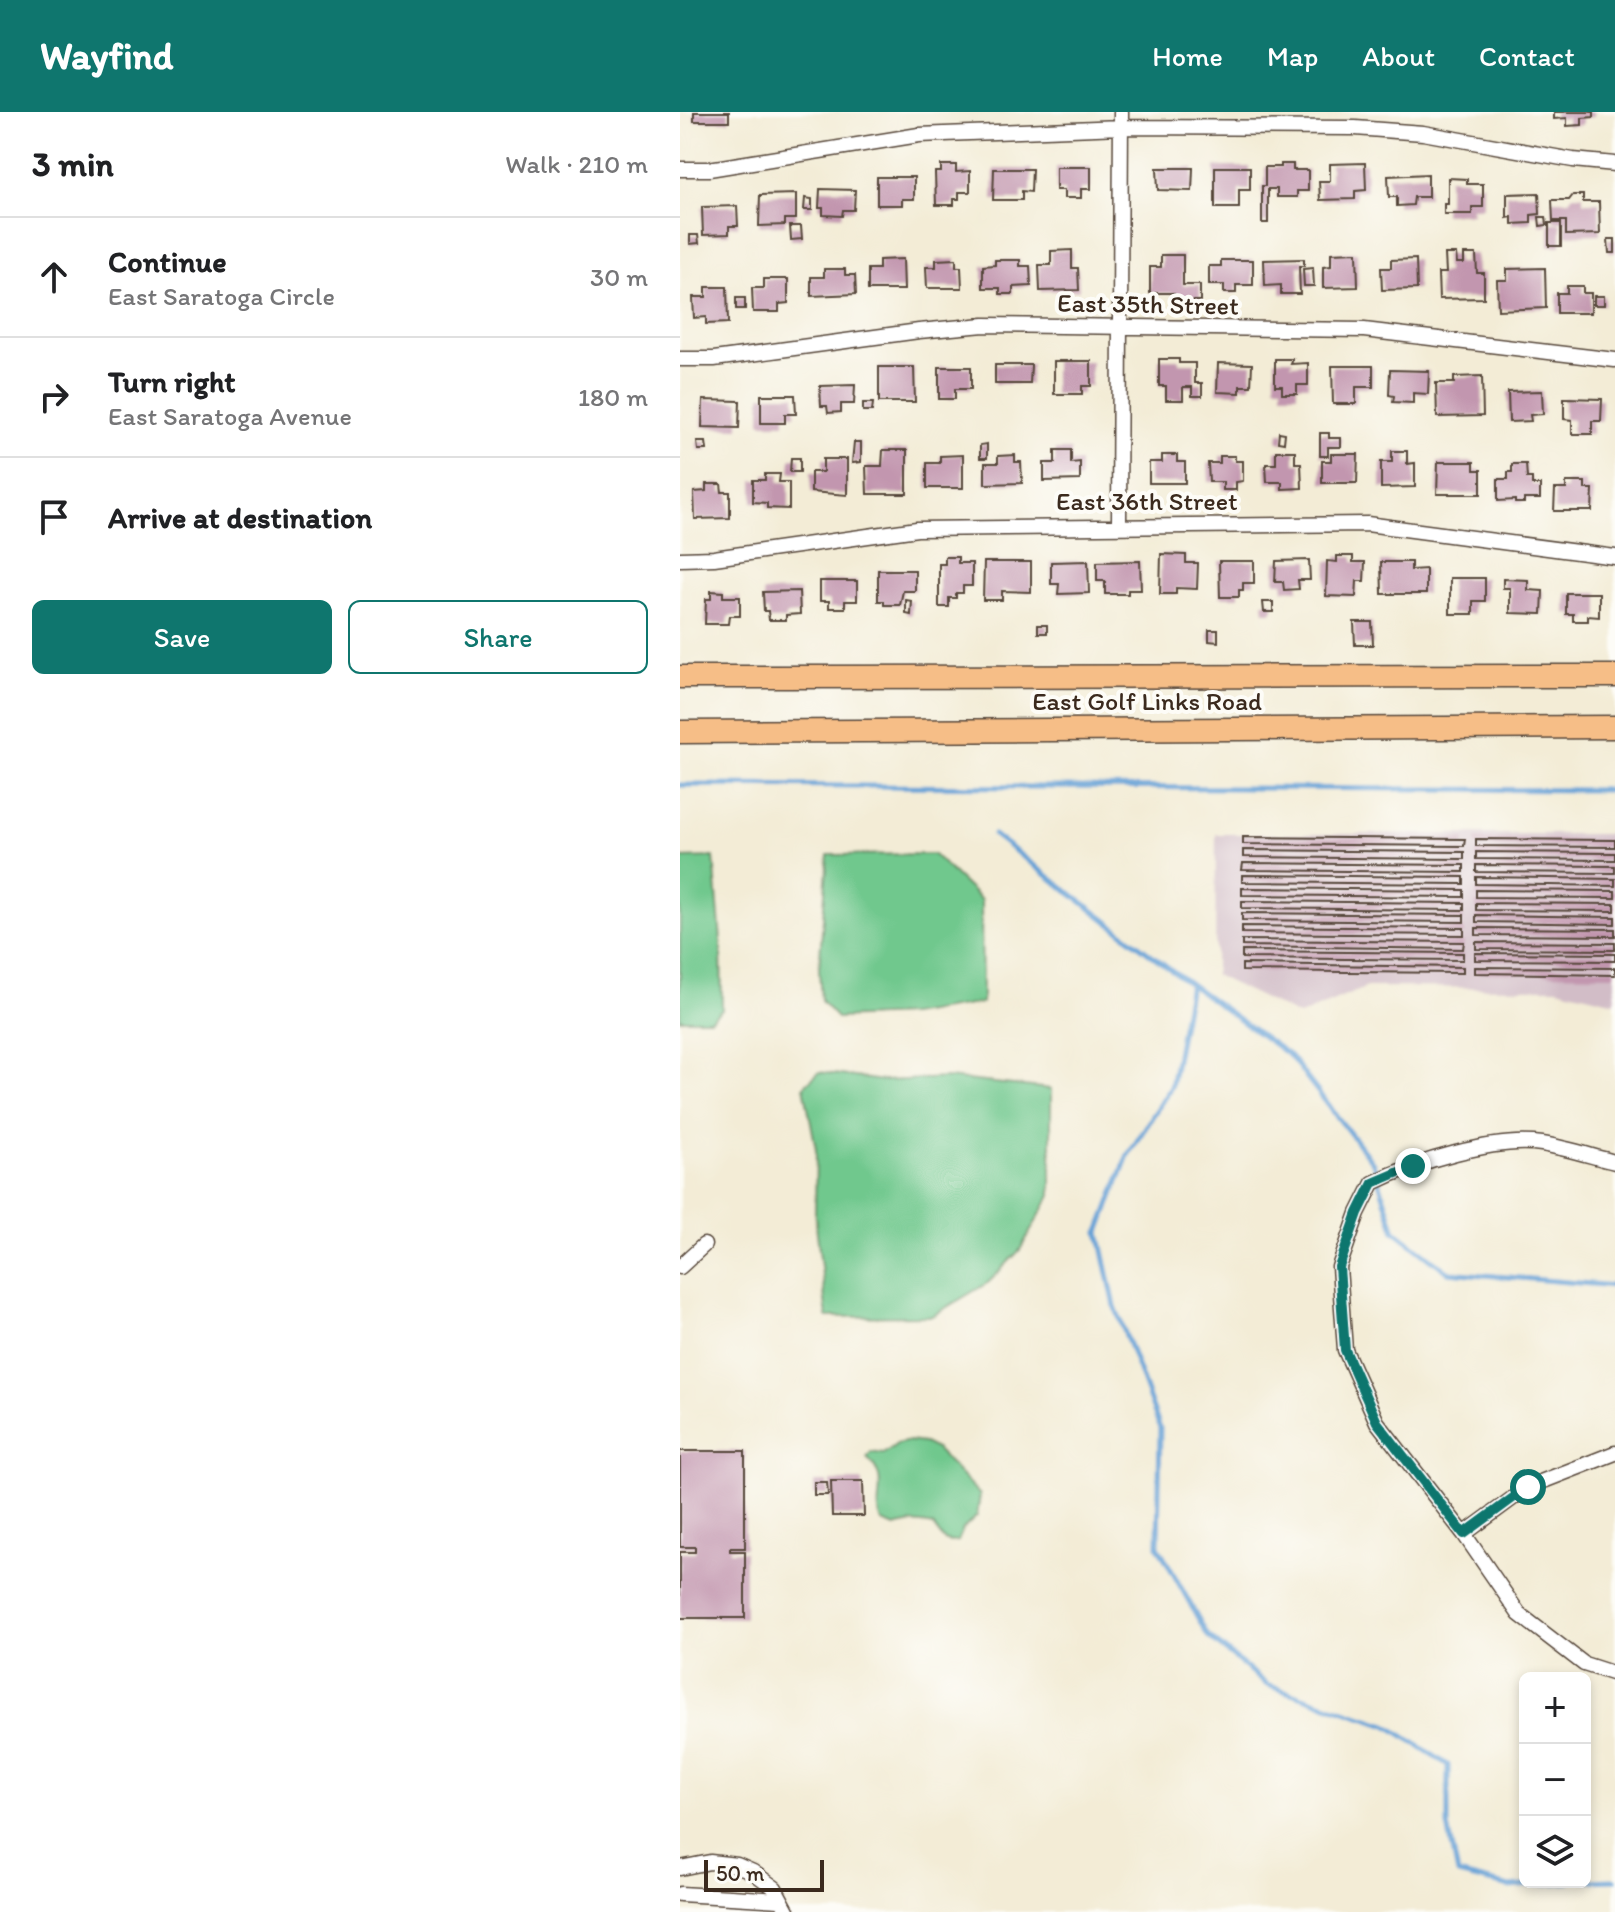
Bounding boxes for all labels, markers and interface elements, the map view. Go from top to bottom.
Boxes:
text: Wayfind [40,33,173,79]
text: Home [1152,39,1223,73]
text: Map [1267,39,1318,73]
text: About [1362,39,1435,73]
text: Contact [1479,39,1575,73]
text: 3 min [32,144,114,185]
text: Walk · 210 m [505,148,648,180]
text: Continue [108,243,227,280]
icon: ahead [32,255,76,299]
text: 30 m [590,261,648,293]
text: East Saratoga Circle [108,280,335,312]
street label: East 35th Street [1057,286,1239,322]
text: Turn right [108,363,236,400]
icon: right [32,375,76,419]
text: 180 m [578,381,648,413]
text: East Saratoga Avenue [108,400,352,432]
street label: East 36th Street [1056,485,1238,517]
icon: arrive [32,495,76,539]
text: Arrive at destination [108,499,372,536]
button: Save [32,600,332,674]
button: Share [348,600,648,674]
street label: East Golf Links Road [1032,685,1262,717]
route end [1395,1148,1431,1184]
route start [1510,1469,1546,1505]
map controls [1519,1672,1591,1888]
button: + [1519,1672,1591,1744]
button: − [1519,1744,1591,1816]
button: layers [1519,1816,1591,1888]
scale bar [704,1856,824,1892]
text: 50 m [716,1860,765,1887]

